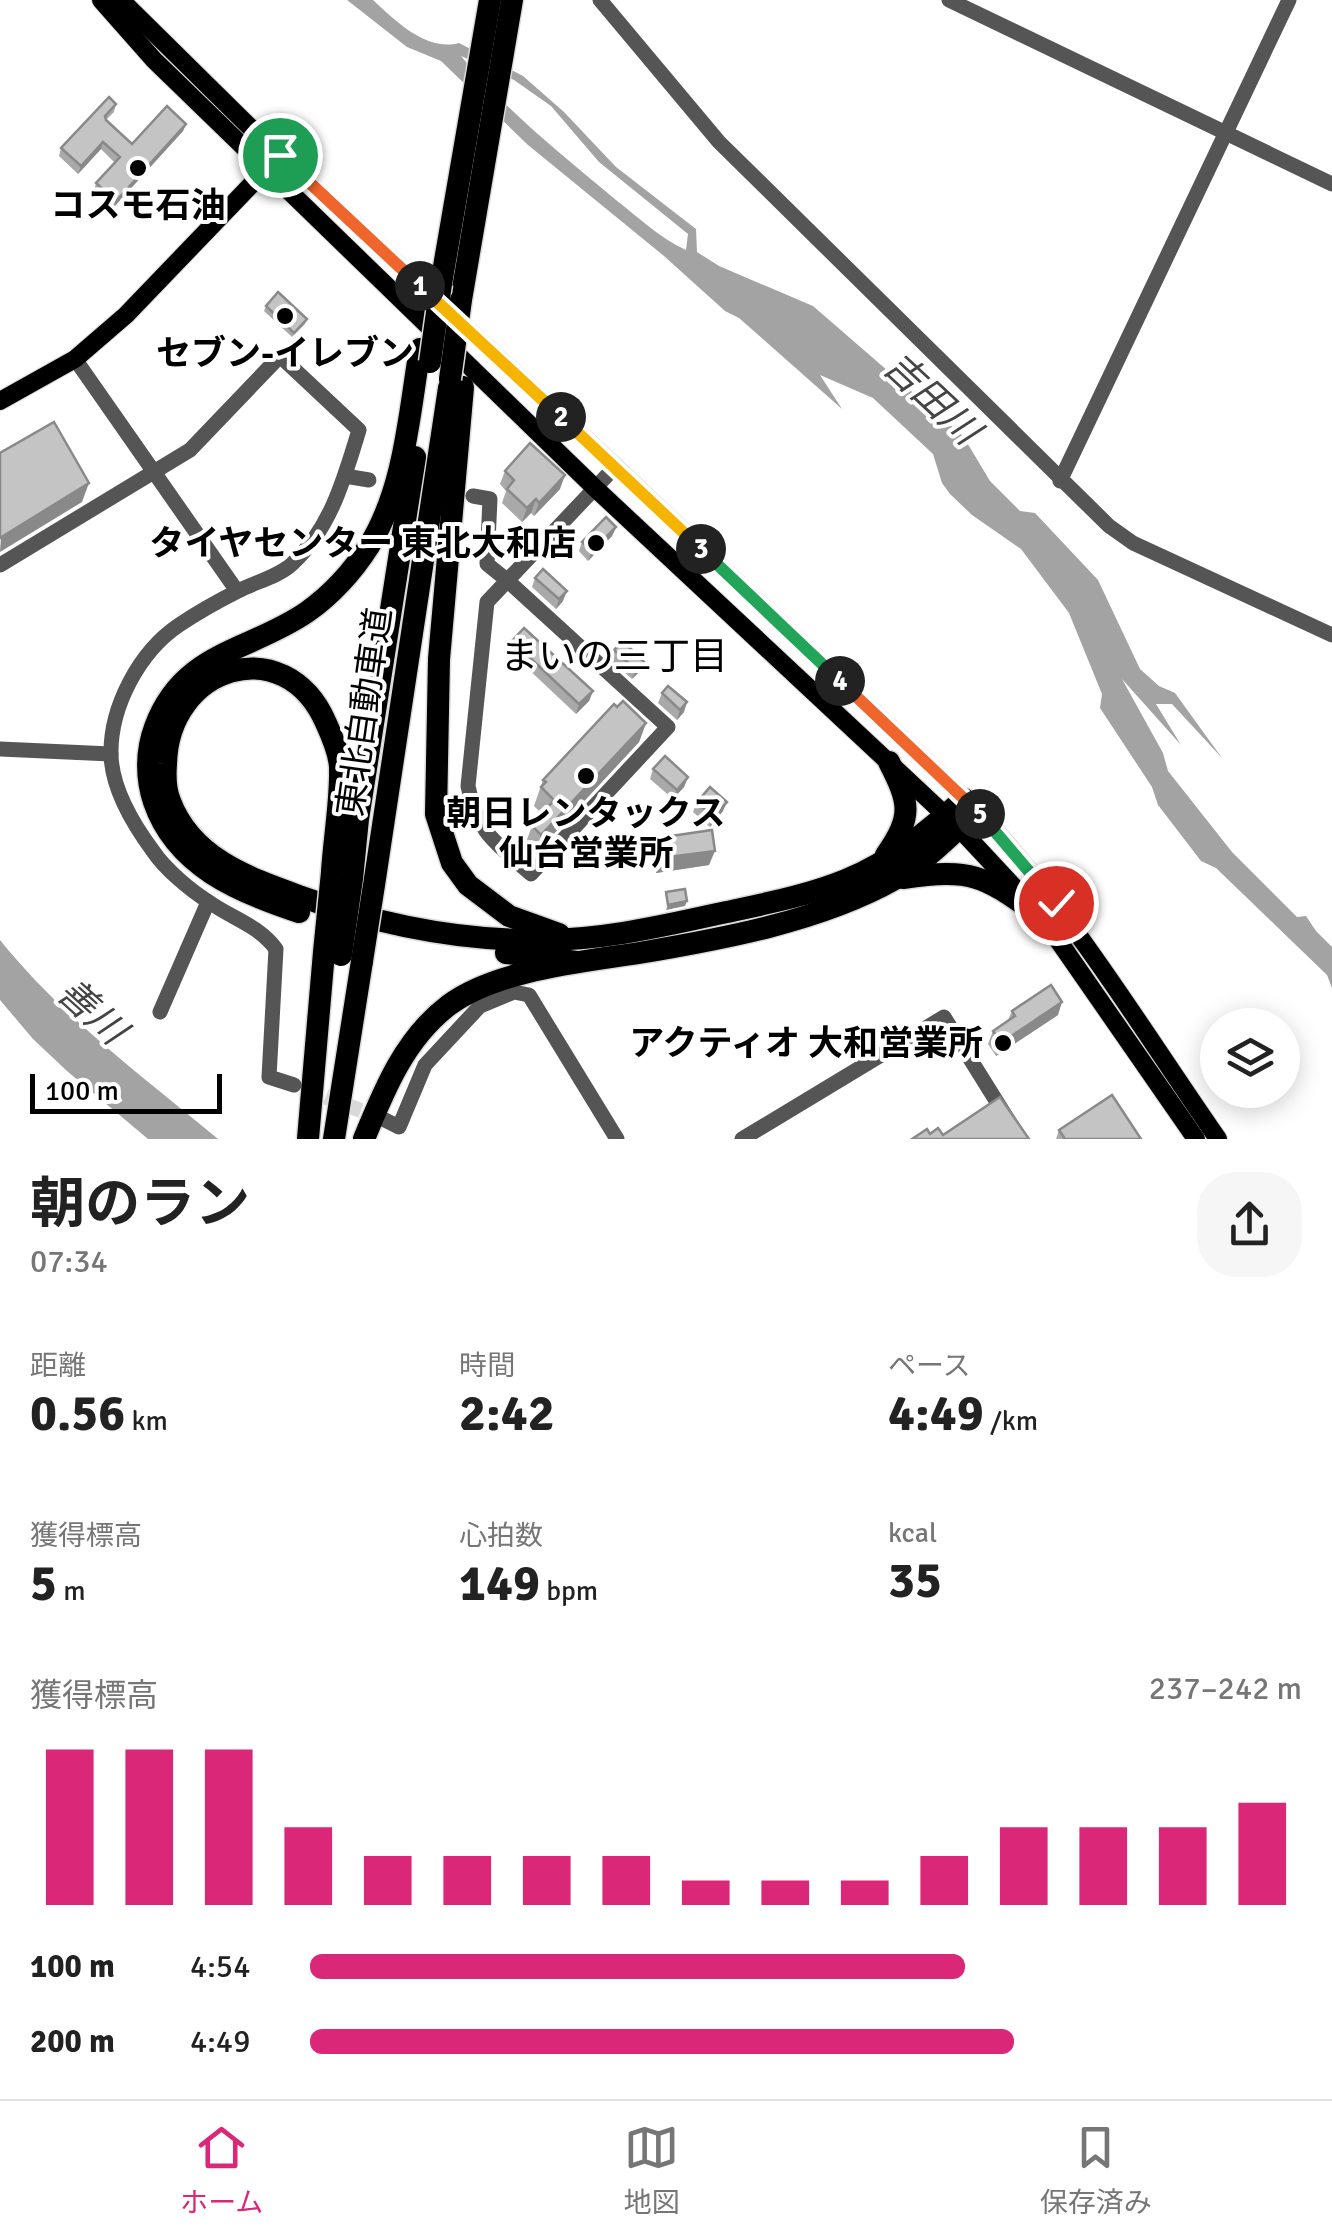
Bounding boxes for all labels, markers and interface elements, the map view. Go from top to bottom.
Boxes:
pin [238,113,323,198]
icon: arrive [253,128,308,183]
marker: コスモ石油 [127,157,149,179]
place label: コスモ石油 [50,184,226,227]
pin: 1 [395,261,445,311]
text: 1 [412,269,428,303]
marker: セブン-イレブン [274,305,296,327]
place label: セブン-イレブン [156,332,414,375]
water label: 吉田川 [874,342,992,457]
pin: 2 [536,392,586,442]
text: 2 [553,400,569,434]
place label: タイヤセンター 東北大和店 [149,522,576,565]
pin: 3 [676,524,726,574]
marker: タイヤセンター 東北大和店 [585,532,607,554]
text: 3 [693,532,709,566]
street label: 東北自動車道 [329,605,400,819]
district label: まいの三丁目 [500,633,728,680]
pin: 4 [815,656,865,706]
text: 4 [832,664,848,698]
marker: 朝日レンタックス 仙台営業所 [575,765,597,787]
pin: 5 [955,789,1005,839]
place label: 朝日レンタックス 仙台営業所 [447,792,725,875]
text: 5 [972,797,988,831]
pin [1014,861,1099,946]
icon: check [1029,876,1084,931]
water label: 善川 [48,968,139,1057]
map controls [1200,1008,1300,1108]
button: layers [1200,1008,1300,1108]
place label: アクティオ 大和営業所 [629,1022,983,1065]
marker: アクティオ 大和営業所 [992,1032,1014,1054]
scale bar [30,1069,222,1114]
text: 100 m [45,1074,119,1108]
text: 朝のラン [30,1170,250,1238]
button: share [1197,1172,1302,1277]
text: 07:34 [30,1242,108,1281]
text: 距離 [30,1349,86,1383]
text: 時間 [459,1349,515,1383]
text: ペース [888,1349,971,1383]
text: 0.56 [30,1383,125,1445]
text: 2:42 [459,1383,555,1445]
text: 4:49 [888,1383,984,1445]
text: km [125,1404,168,1438]
text: /km [984,1404,1038,1438]
text: kcal [888,1516,937,1550]
text: 獲得標高 [30,1519,142,1553]
text: 心拍数 [459,1519,543,1553]
text: 35 [888,1550,942,1612]
text: 5 [30,1553,57,1615]
text: 149 [459,1553,540,1615]
text: m [57,1574,86,1608]
text: bpm [540,1574,598,1608]
text: 237–242 m [1149,1669,1302,1708]
text: 獲得標高 [30,1676,158,1715]
text: 100 m [30,1947,115,1986]
text: 4:54 [190,1947,250,1986]
text: 200 m [30,2022,115,2061]
text: 4:49 [190,2022,250,2061]
tab: ホーム [180,2120,263,2220]
tab: 地図 [624,2120,680,2220]
tab: 保存済み [1040,2120,1152,2220]

